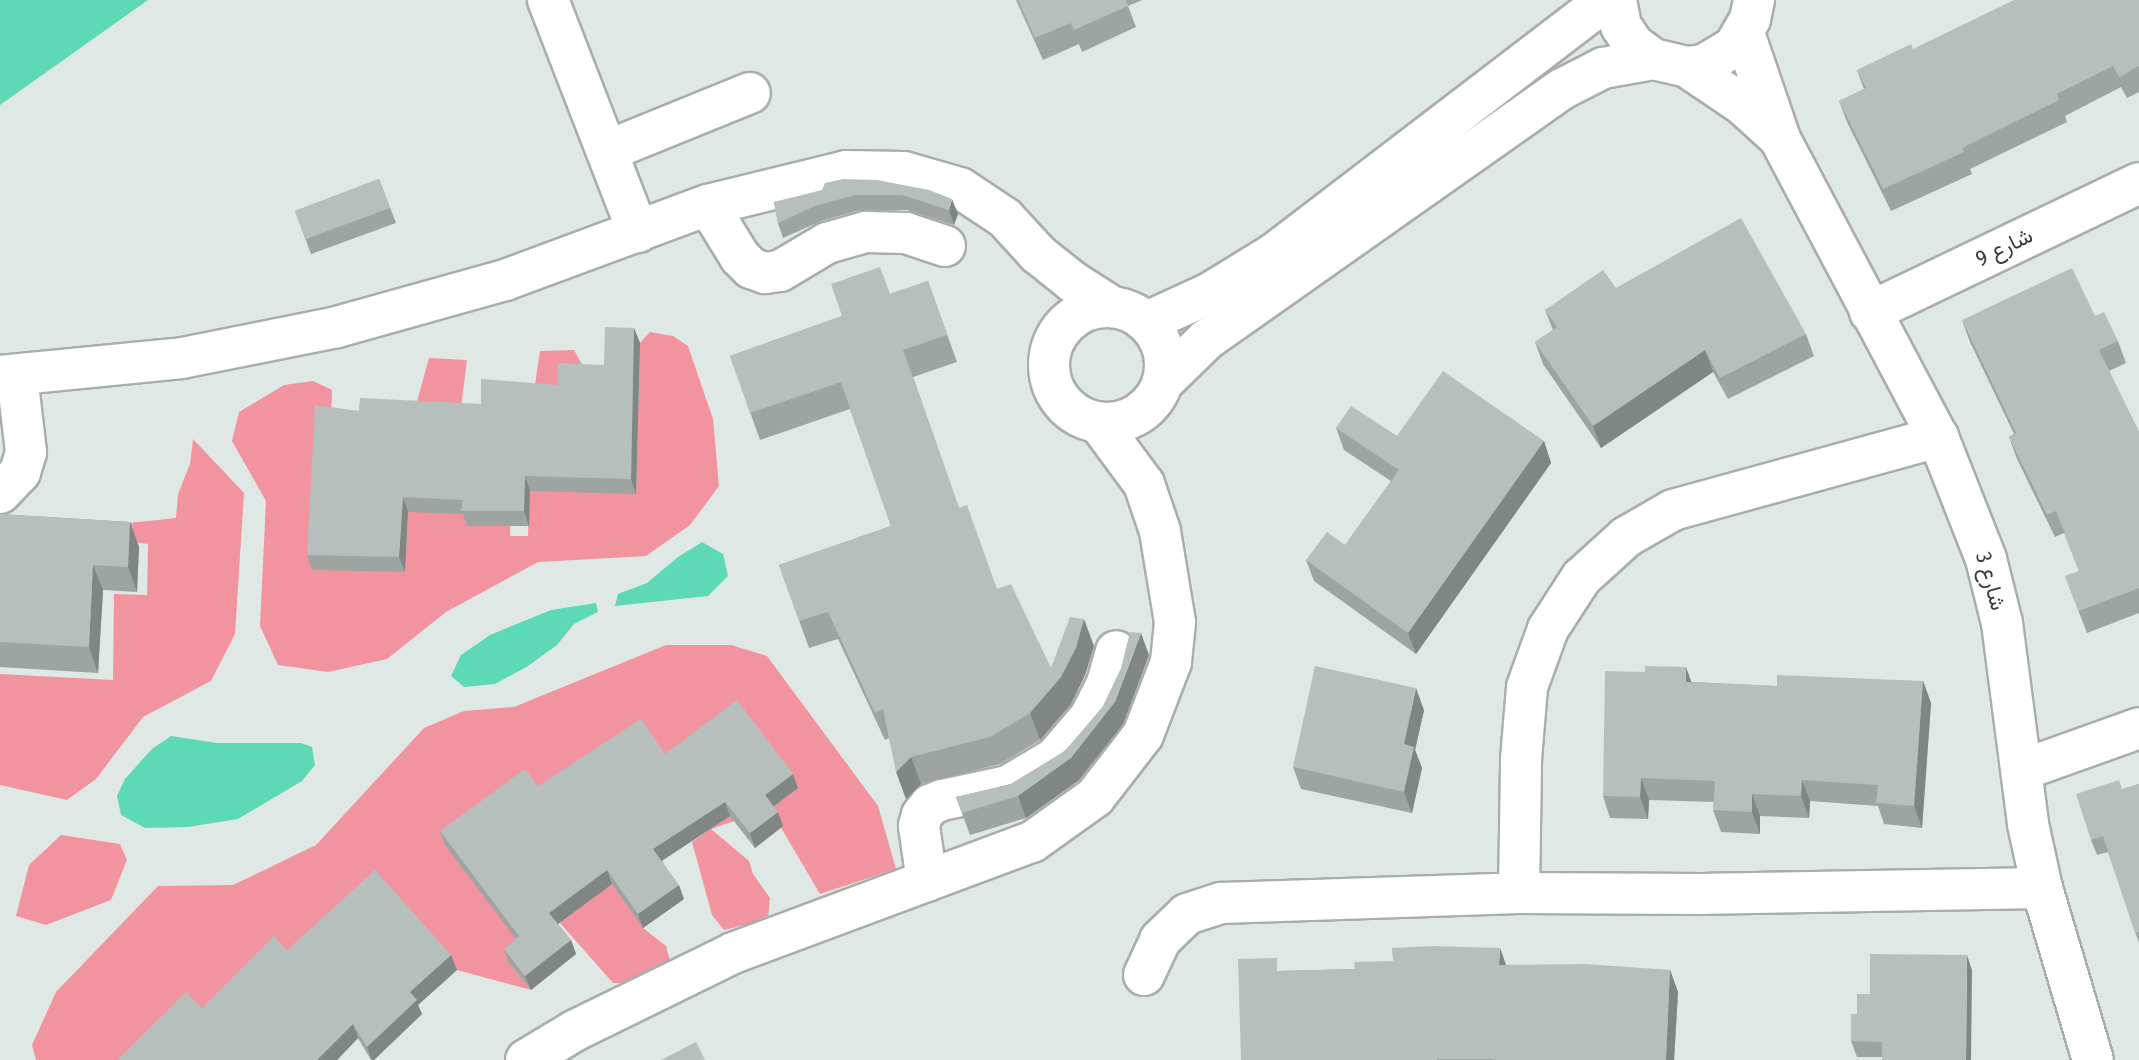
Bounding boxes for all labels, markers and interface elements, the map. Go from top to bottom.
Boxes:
street label: شارع 9 [1971,222,2037,272]
street label: شارع 3 [1970,549,2012,613]

